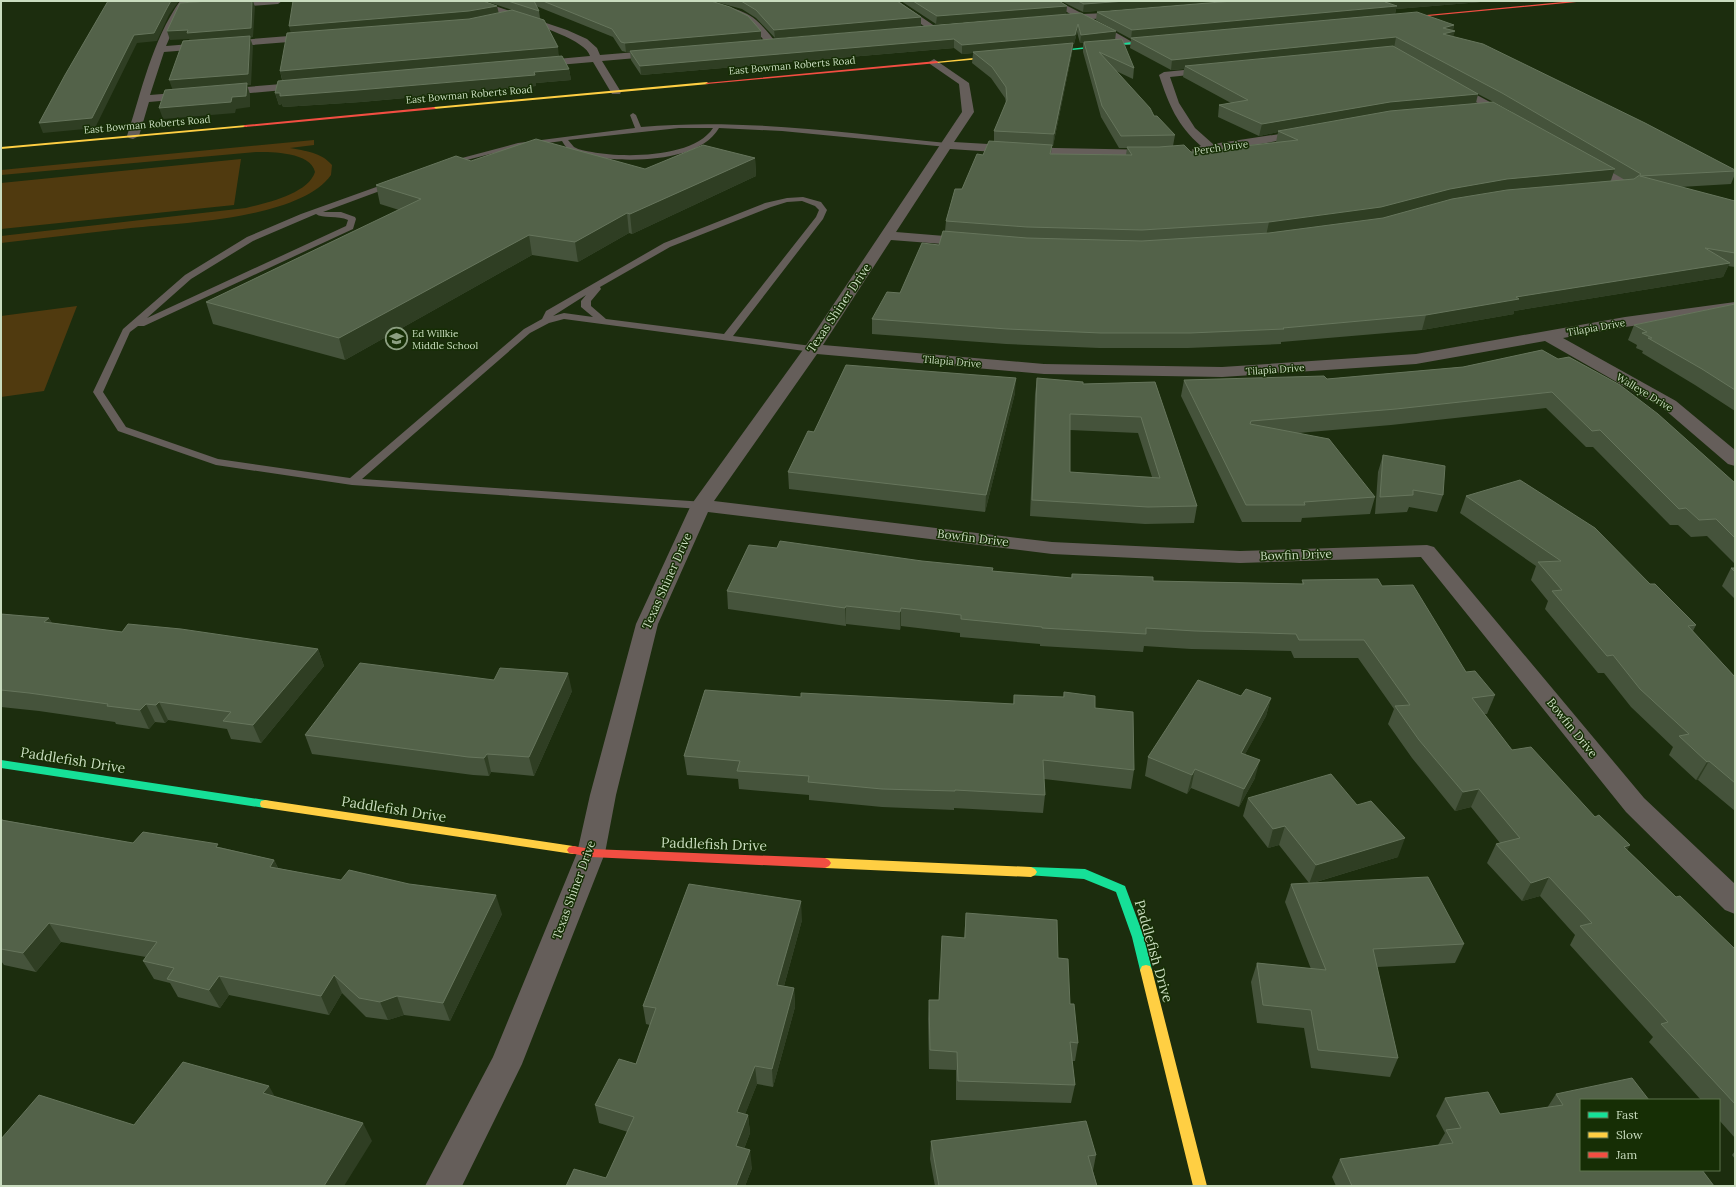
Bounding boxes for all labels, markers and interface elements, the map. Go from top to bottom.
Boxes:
street label: East Bowman Roberts Road [728,53,856,78]
street label: East Bowman Roberts Road [405,82,533,107]
street label: East Bowman Roberts Road [83,112,211,137]
street label: Perch Drive [1193,137,1250,158]
street label: Texas Shiner Drive [803,260,874,355]
street label: Tilapia Drive [1566,316,1627,339]
school or university icon: Ed Willkie Middle School [384,326,410,352]
place label: Ed Willkie Middle School [412,327,478,352]
street label: Tilapia Drive [922,352,982,371]
street label: Tilapia Drive [1245,361,1305,378]
street label: Walleye Drive [1614,370,1676,415]
street label: Bowfin Drive [936,526,1010,549]
street label: Texas Shiner Drive [638,530,695,632]
street label: Bowfin Drive [1260,546,1333,563]
street label: Bowfin Drive [1544,695,1601,761]
street label: Paddlefish Drive [19,743,127,777]
street label: Paddlefish Drive [340,792,448,826]
street label: Paddlefish Drive [661,833,768,855]
street label: Texas Shiner Drive [549,838,599,941]
street label: Paddlefish Drive [1131,898,1177,1005]
legend [1580,1099,1720,1171]
text: Fast [1616,1107,1639,1122]
text: Slow [1616,1127,1643,1142]
text: Jam [1615,1147,1637,1162]

